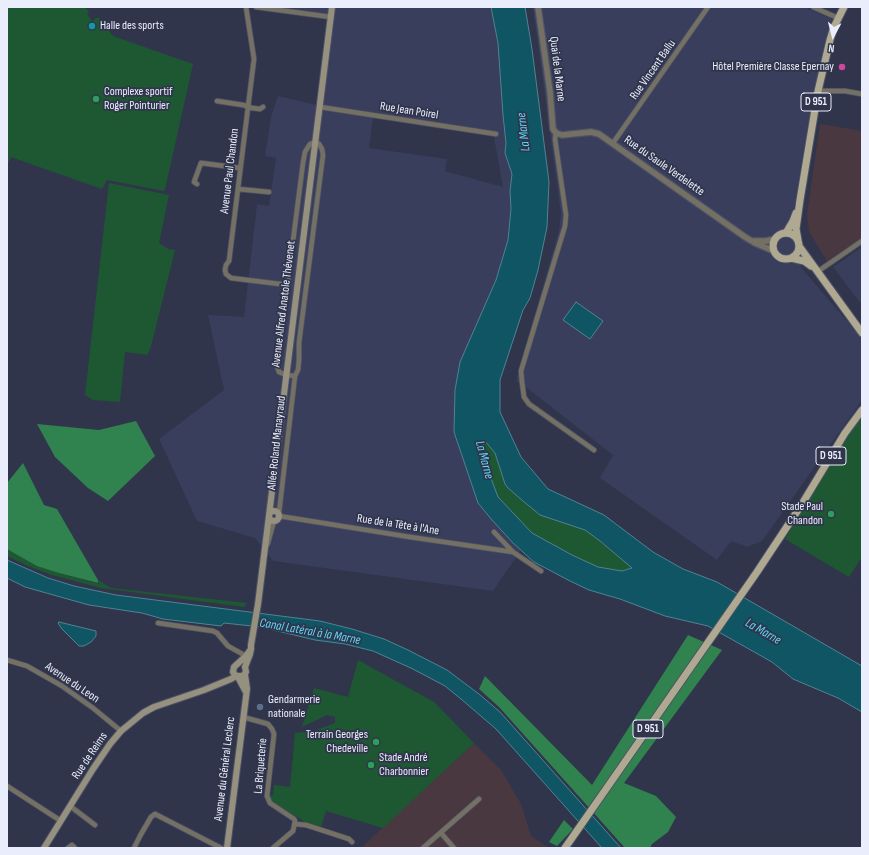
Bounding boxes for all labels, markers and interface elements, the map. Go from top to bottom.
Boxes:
north arrow [813,16,853,56]
place label: Halle des sports [100,19,164,33]
marker: Halle des sports [87,21,97,31]
street label: Quai de la Marne [546,36,568,102]
street label: Rue Vincent Ballu [627,37,679,103]
text: N [828,42,835,55]
place label: Hôtel Première Classe Epernay [712,60,834,74]
marker: Hôtel Première Classe Epernay [837,62,847,72]
place label: Complexe sportif Roger Pointurier [104,85,173,113]
road number: D 951 [801,93,831,111]
marker: Complexe sportif Roger Pointurier [91,94,101,104]
street label: Rue Jean Poirel [379,99,439,123]
water label: La Marne [514,112,534,152]
street label: Avenue Paul Chandon [218,128,242,214]
street label: Rue du Saule Verdelette [621,133,707,199]
street label: Avenue Alfred Anatole Thévenet [269,240,299,368]
street label: Allée Roland Manayraud [265,395,289,491]
water label: La Marne [471,439,497,481]
road number: D 951 [816,447,846,465]
place label: Stade Paul Chandon [781,500,823,528]
marker: Stade Paul Chandon [826,509,836,519]
street label: Rue de la Tête à l'Ane [356,511,440,539]
water label: Canal Latéral à la Marne [258,615,362,649]
water label: La Marne [742,616,784,648]
street label: Avenue du Leon [42,660,102,706]
place label: Gendarmerie nationale [268,693,320,721]
marker: Gendarmerie nationale [255,702,265,712]
street label: Avenue du Général Leclerc [211,716,239,822]
road number: D 951 [633,720,663,738]
place label: Terrain Georges Chedeville [306,728,368,756]
street label: Rue de Reims [69,730,111,782]
marker: Terrain Georges Chedeville [371,737,381,747]
street label: La Briqueterie [251,738,271,794]
place label: Stade André Charbonnier [379,751,429,779]
marker: Stade André Charbonnier [366,760,376,770]

